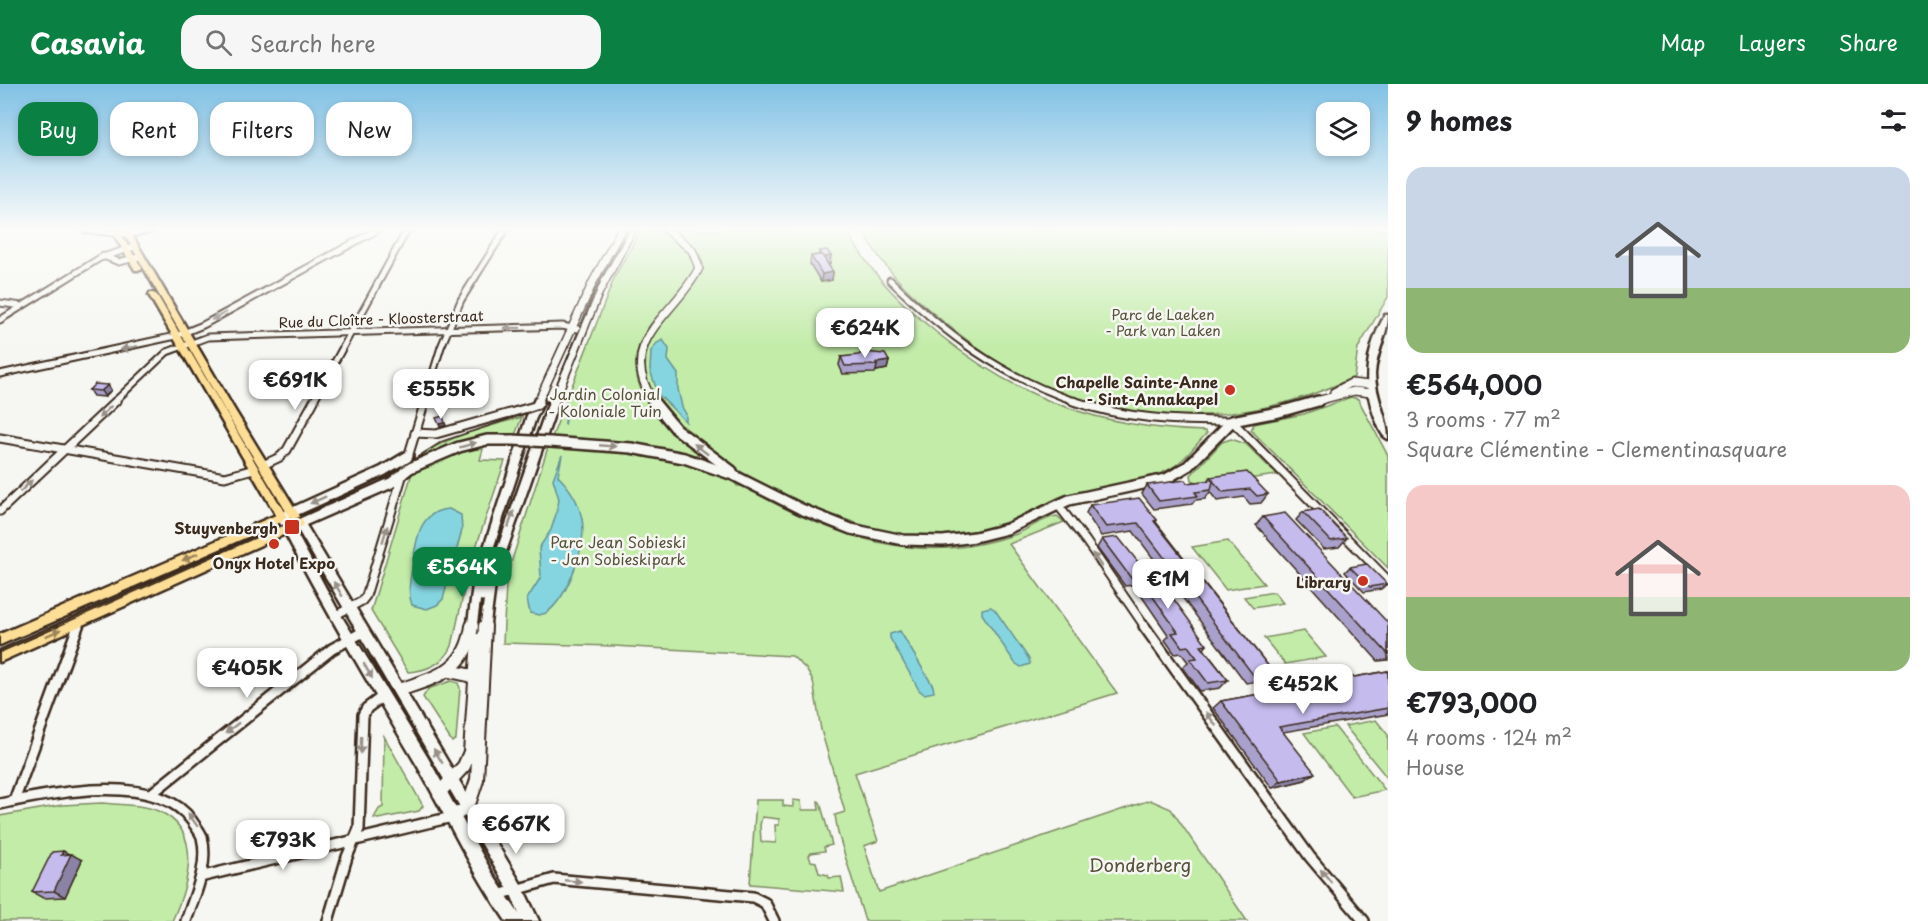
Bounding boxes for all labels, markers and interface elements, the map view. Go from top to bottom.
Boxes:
search box [181,15,601,69]
text: Casavia [30,21,145,64]
icon: search [202,26,235,59]
text: Search here [250,26,376,59]
text: Map [1661,26,1705,58]
text: Layers [1738,26,1806,58]
text: Share [1839,26,1898,58]
text: 9 homes [1406,101,1512,140]
chip: Buy [18,102,98,156]
chip: Rent [110,102,198,156]
chip: Filters [210,102,314,156]
chip: New [326,102,412,156]
map controls [1316,102,1370,156]
button: layers [1316,102,1370,156]
icon: filters [1877,104,1910,137]
icon: home [1604,206,1712,314]
park label: Parc de Laeken - Park van Laken [1105,304,1221,341]
street label: Rue du Cloître - Kloosterstraat [278,305,484,333]
pin: €624K [823,308,907,359]
one-way arrow [210,311,227,321]
text: €624K [830,312,900,342]
one-way arrow [503,323,522,332]
one-way arrow [119,344,138,353]
pin: €691K [253,360,337,411]
text: €691K [263,364,327,394]
text: €564,000 [1406,365,1542,404]
pin: €555K [399,369,483,420]
place label: Chapelle Sainte-Anne - Sint-Annakapel [1056,370,1218,410]
text: €555K [407,373,475,403]
park label: Jardin Colonial - Koloniale Tuin [548,382,662,422]
marker: Chapelle Sainte-Anne - Sint-Annakapel [1223,383,1237,397]
one-way arrow [99,404,113,418]
text: 3 rooms · 77 m² [1406,404,1561,434]
text: Square Clémentine - Clementinasquare [1406,434,1787,464]
one-way arrow [459,440,477,449]
one-way arrow [599,441,618,451]
one-way arrow [693,443,708,455]
one-way arrow [19,479,33,493]
one-way arrow [308,495,326,505]
one-way arrow [507,510,517,528]
place label: Stuyvenbergh [174,516,278,539]
marker: Stuyvenbergh [283,518,301,536]
icon: home [1604,524,1712,632]
one-way arrow [381,525,390,543]
park label: Parc Jean Sobieski - Jan Sobieskipark [550,530,686,570]
marker: Onyx Hotel Expo [267,537,281,551]
pin: €564K [420,547,504,598]
place label: Onyx Hotel Expo [213,551,335,574]
text: €564K [427,551,497,581]
one-way arrow [181,553,199,562]
one-way arrow [1092,553,1104,568]
pin: €1M [1139,559,1197,610]
text: €1M [1146,563,1190,593]
place label: Library [1296,570,1351,593]
marker: Library [1356,574,1370,588]
one-way arrow [333,580,343,597]
one-way arrow [45,628,63,638]
pin: €405K [205,648,289,699]
text: €405K [211,652,283,682]
one-way arrow [363,663,374,679]
pin: €452K [1261,664,1345,715]
text: €452K [1268,668,1338,698]
text: €793,000 [1406,683,1537,722]
one-way arrow [1205,711,1217,727]
one-way arrow [224,721,239,733]
text: 4 rooms · 124 m² [1406,722,1572,752]
one-way arrow [356,736,366,755]
one-way arrow [433,748,444,764]
text: House [1406,752,1465,782]
pin: €667K [474,804,558,855]
text: €667K [482,808,550,838]
one-way arrow [187,812,199,828]
pin: €793K [241,820,325,871]
text: €793K [250,824,316,854]
park label: Donderberg [1089,851,1191,878]
one-way arrow [1320,869,1333,884]
one-way arrow [564,876,583,886]

